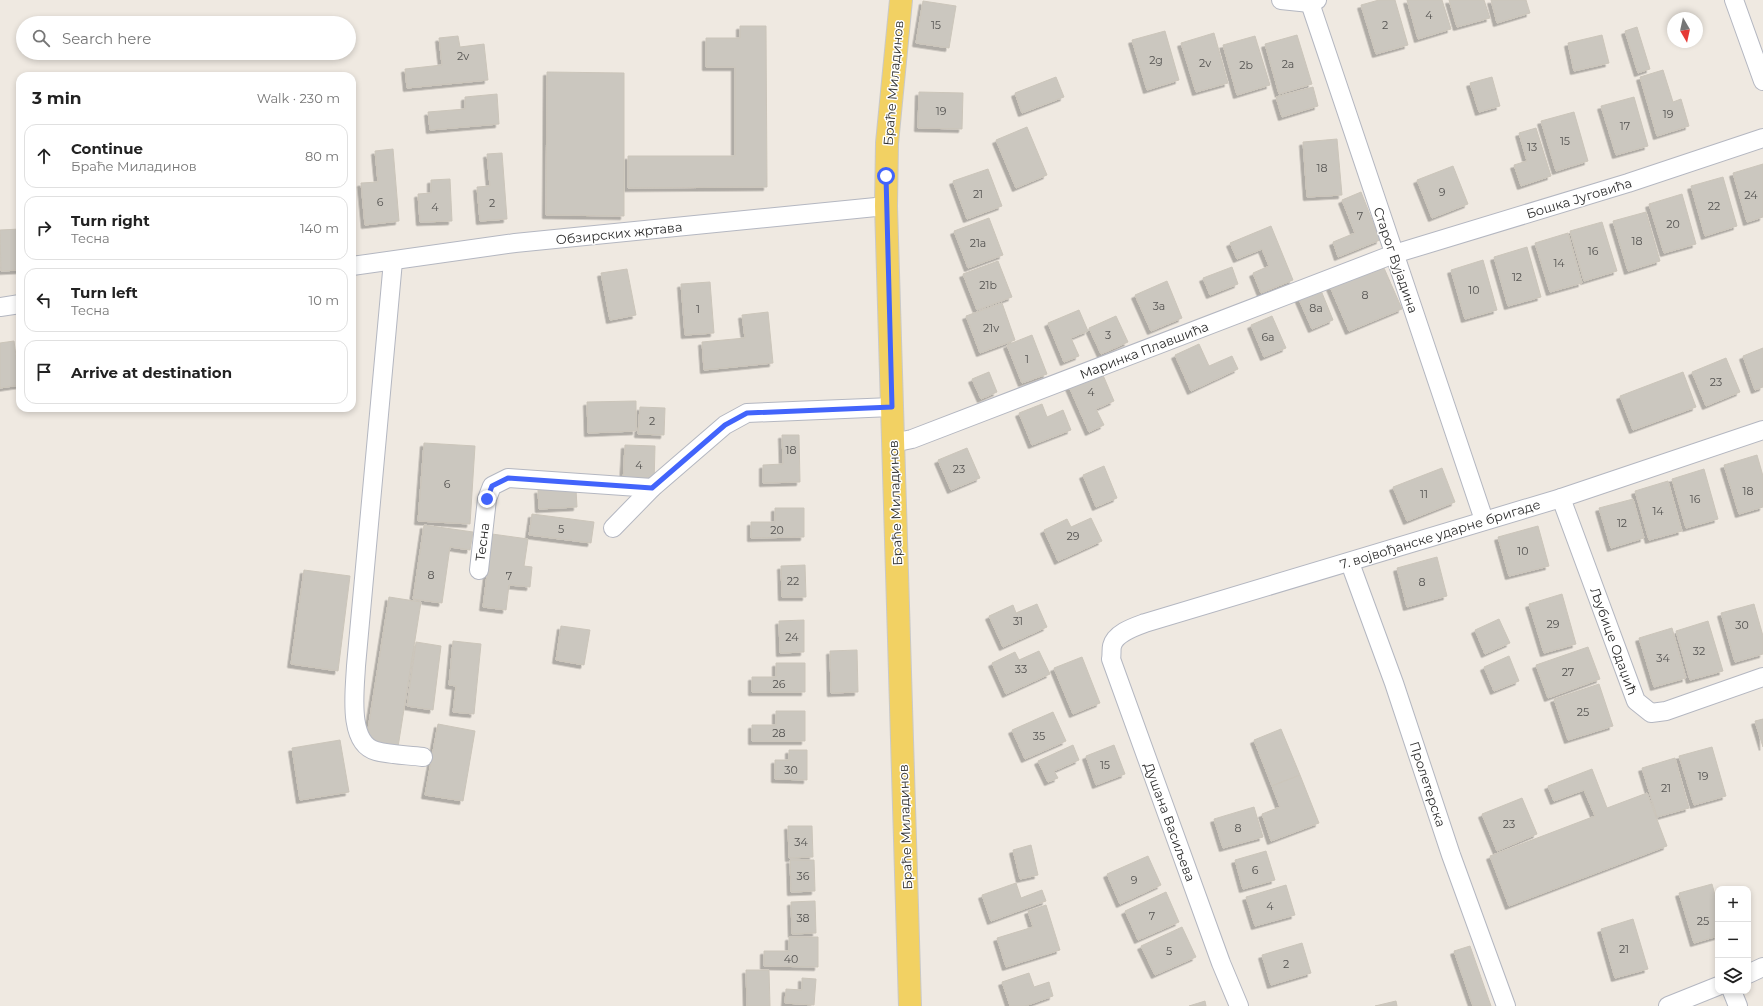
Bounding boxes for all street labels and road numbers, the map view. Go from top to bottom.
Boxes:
street label: Браће Миладинов [880,20,906,146]
street label: Бошка Југовића [1524,174,1634,222]
street label: Старог Вујадина [1370,205,1422,315]
street label: Обзирских жртава [555,218,683,248]
street label: Маринка Плавшића [1077,318,1211,382]
street label: Браће Миладинов [885,440,905,566]
street label: 7. војвођанске ударне бригаде [1338,496,1542,572]
street label: Тесна [472,522,492,562]
street label: Љубице Одаџић [1587,585,1641,697]
street label: Пролетерска [1407,739,1449,829]
street label: Душана Васиљева [1141,760,1199,884]
street label: Браће Миладинов [895,764,915,890]

